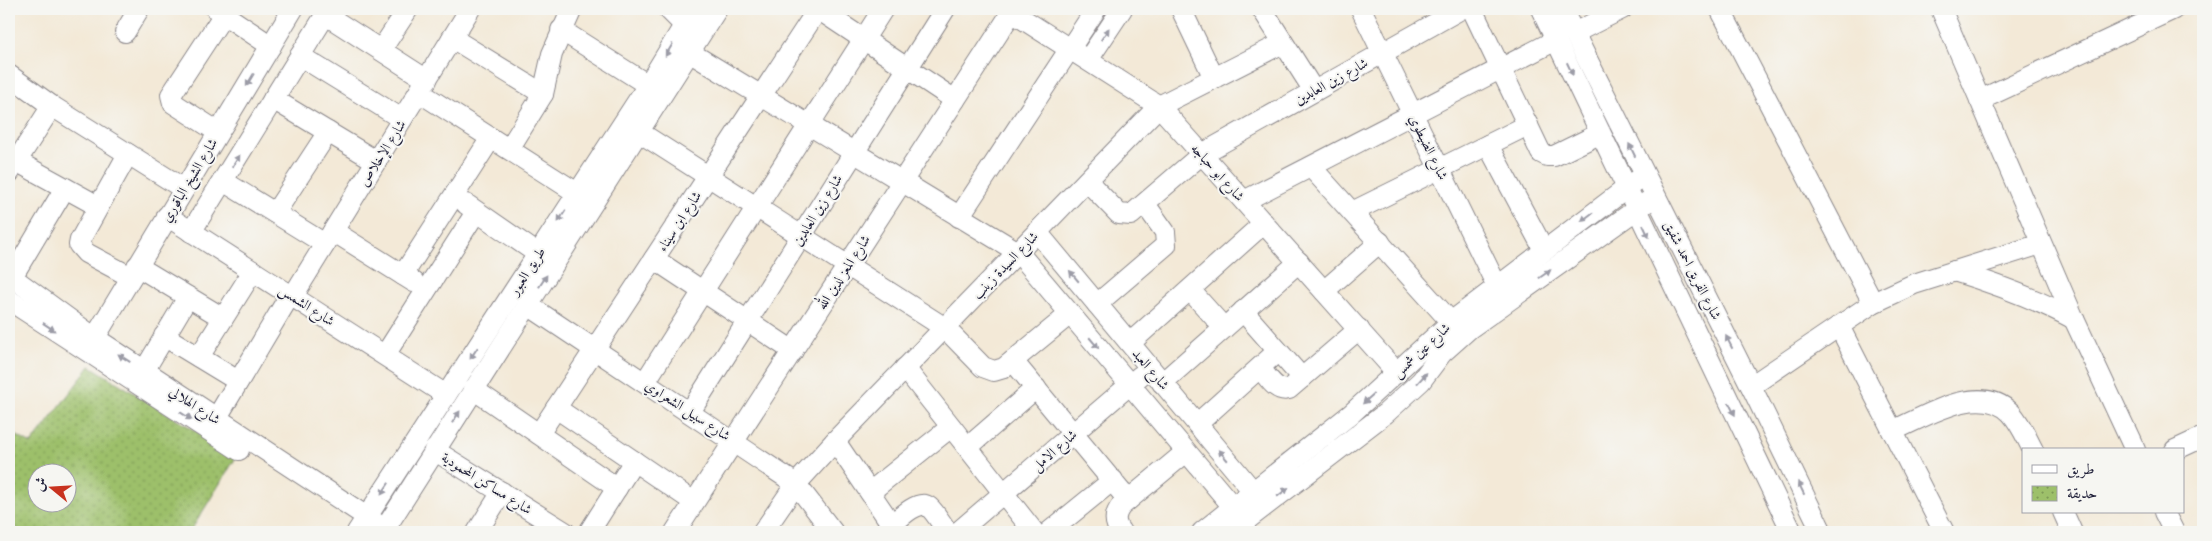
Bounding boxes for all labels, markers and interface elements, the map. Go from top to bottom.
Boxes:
one-way arrow [1100,28,1110,41]
one-way arrow [664,44,673,57]
street label: شارع زين العابدين [1291,53,1372,111]
one-way arrow [1566,62,1574,76]
one-way arrow [245,74,254,87]
street label: شارع الضيطوي [1403,111,1453,184]
street label: شارع الإخلاص [354,116,412,191]
street label: شارع الشيخ الباقوري [157,135,225,227]
street label: شارع ابو حباجه [1185,139,1249,207]
one-way arrow [1628,143,1637,158]
one-way arrow [231,154,240,167]
street label: شارع زين العابدين [788,171,849,251]
street label: شارع ابن سيناء [653,187,708,256]
one-way arrow [557,210,567,223]
one-way arrow [1581,212,1594,223]
street label: شارع الفريق احمد شفيق [1658,217,1726,324]
one-way arrow [1643,224,1651,238]
street label: شارع السيدة زينب [968,227,1044,305]
street label: شارع المعز لدين الله [810,230,876,314]
street label: طريق العبور [504,243,549,300]
one-way arrow [1539,269,1552,279]
one-way arrow [1069,270,1080,282]
one-way arrow [539,274,548,287]
street label: شارع الشمس [274,280,338,332]
street label: شارع عين شمس [1388,319,1456,384]
one-way arrow [43,322,56,332]
one-way arrow [1725,335,1733,350]
one-way arrow [1089,336,1100,349]
street label: شارع العبد [1126,345,1174,395]
one-way arrow [469,346,478,359]
one-way arrow [118,353,131,363]
one-way arrow [1416,372,1427,384]
street label: شارع سبيل الشعراوي [640,376,734,447]
street label: شارع الهلالي [164,382,224,431]
one-way arrow [1363,393,1375,405]
one-way arrow [1728,402,1736,416]
one-way arrow [179,411,192,420]
one-way arrow [451,411,460,424]
street label: شارع الامل [1028,425,1082,477]
street label: شارع مساكن المحمودية [437,448,536,521]
legend [2022,448,2184,514]
one-way arrow [1217,449,1228,462]
text: طريق [2067,459,2094,479]
north arrow [28,464,78,514]
text: ش [29,474,50,493]
one-way arrow [1796,481,1804,495]
one-way arrow [380,482,390,495]
text: حديقة [2067,483,2097,502]
one-way arrow [1276,486,1289,497]

